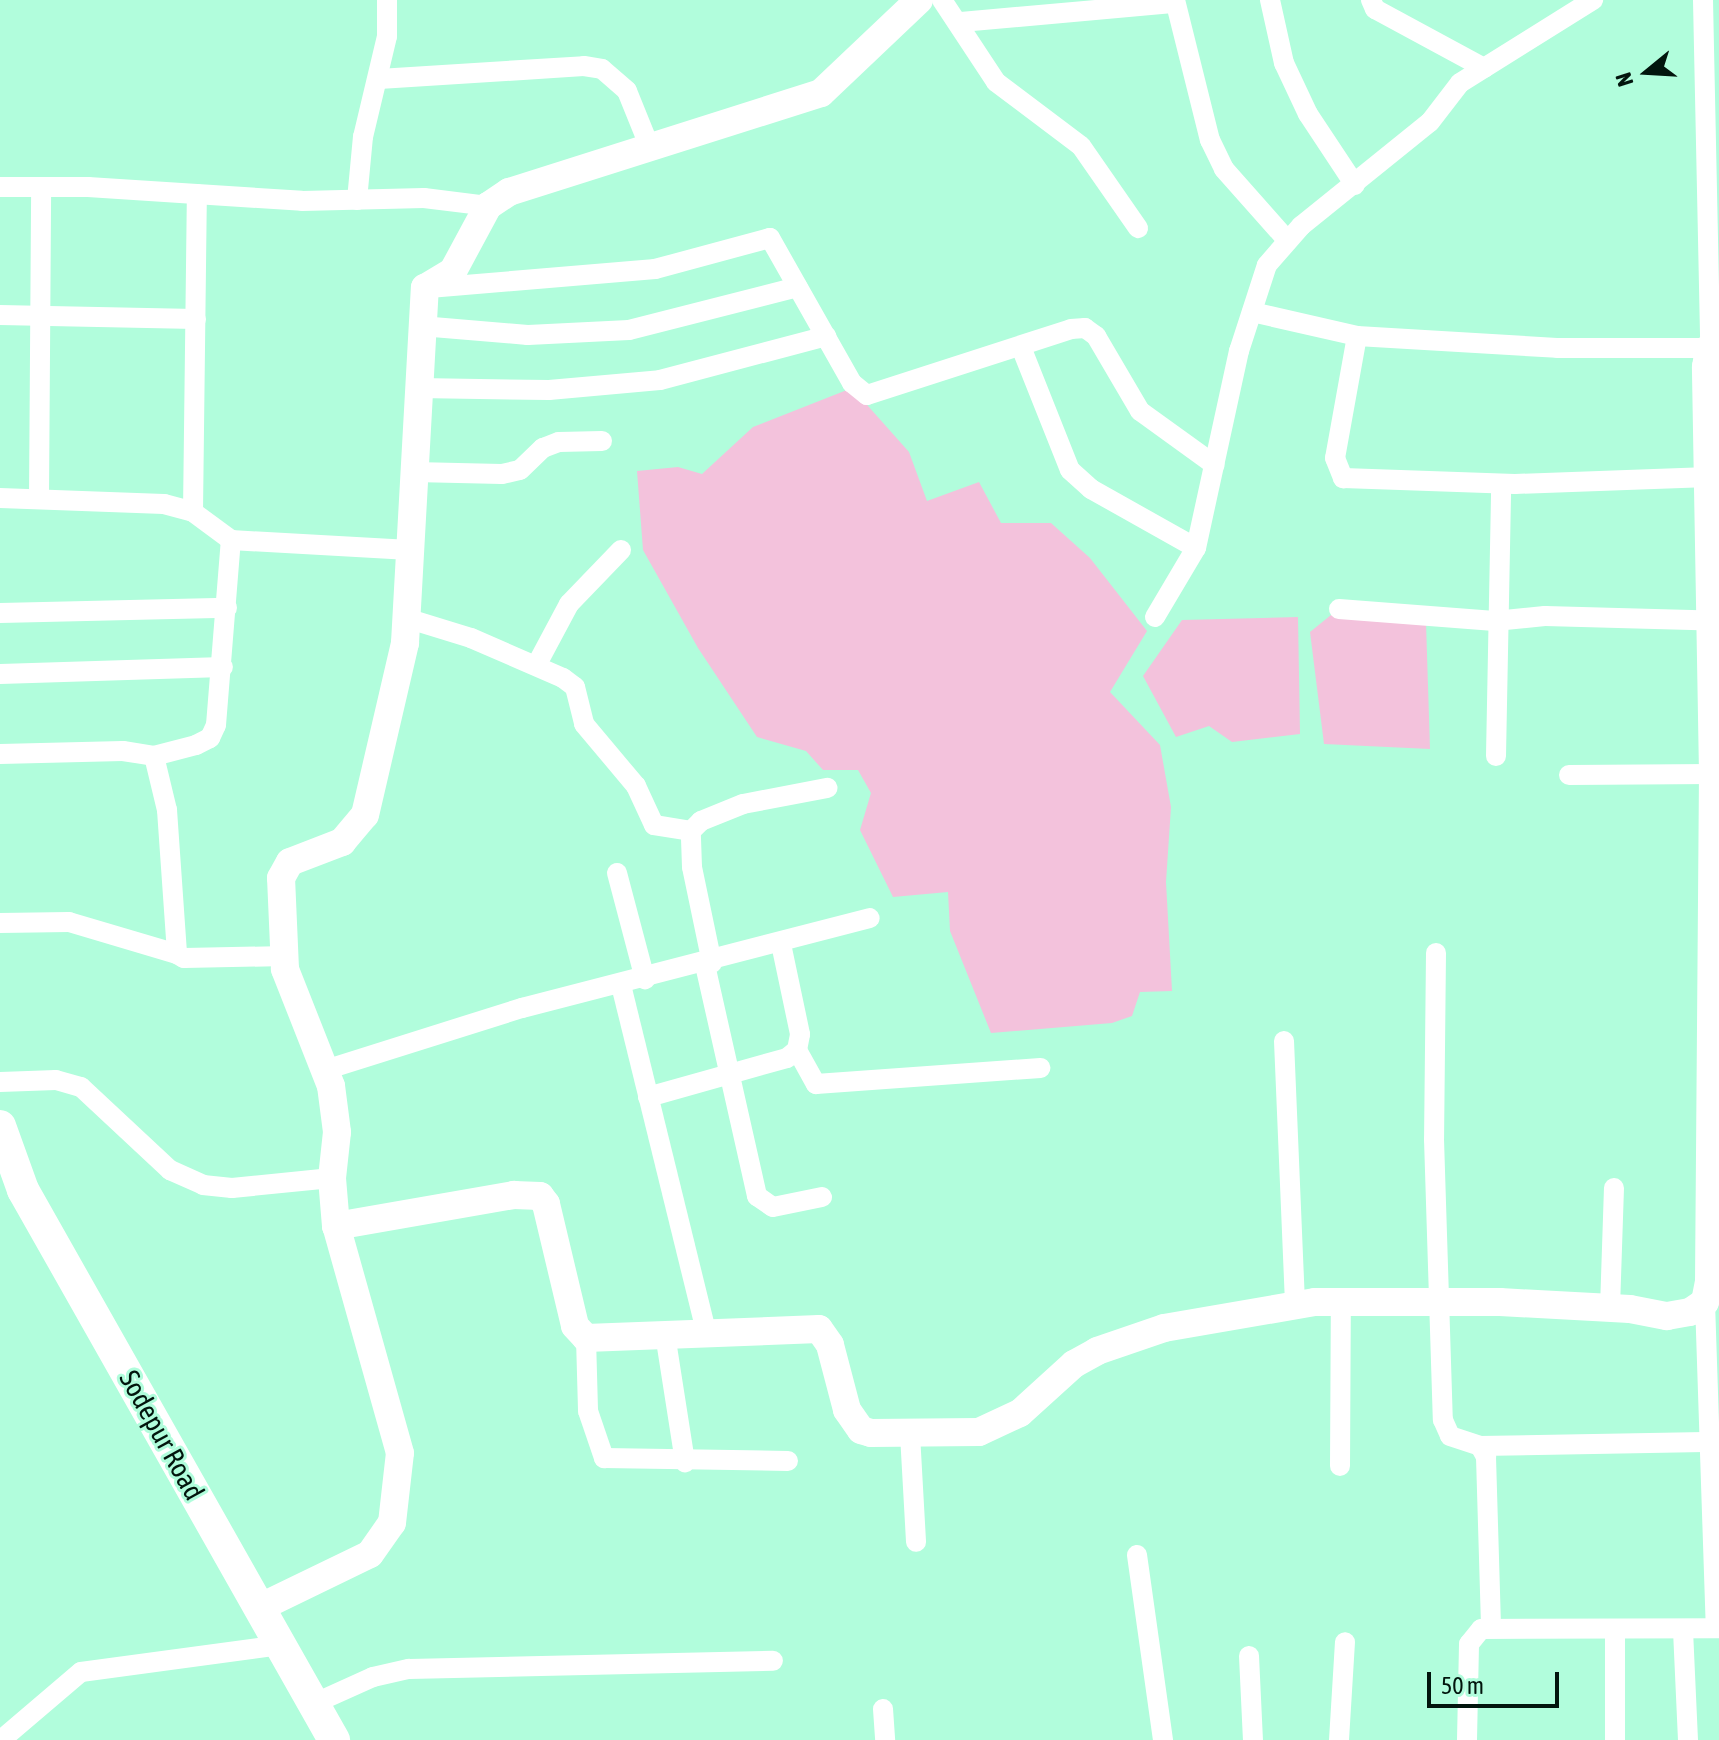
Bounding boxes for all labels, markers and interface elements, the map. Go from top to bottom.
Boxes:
north arrow [1607,32,1687,112]
text: N [1610,69,1639,90]
street label: Sodepur Road [113,1364,211,1506]
scale bar [1431,1656,1563,1706]
text: 50 m [1441,1672,1484,1699]

